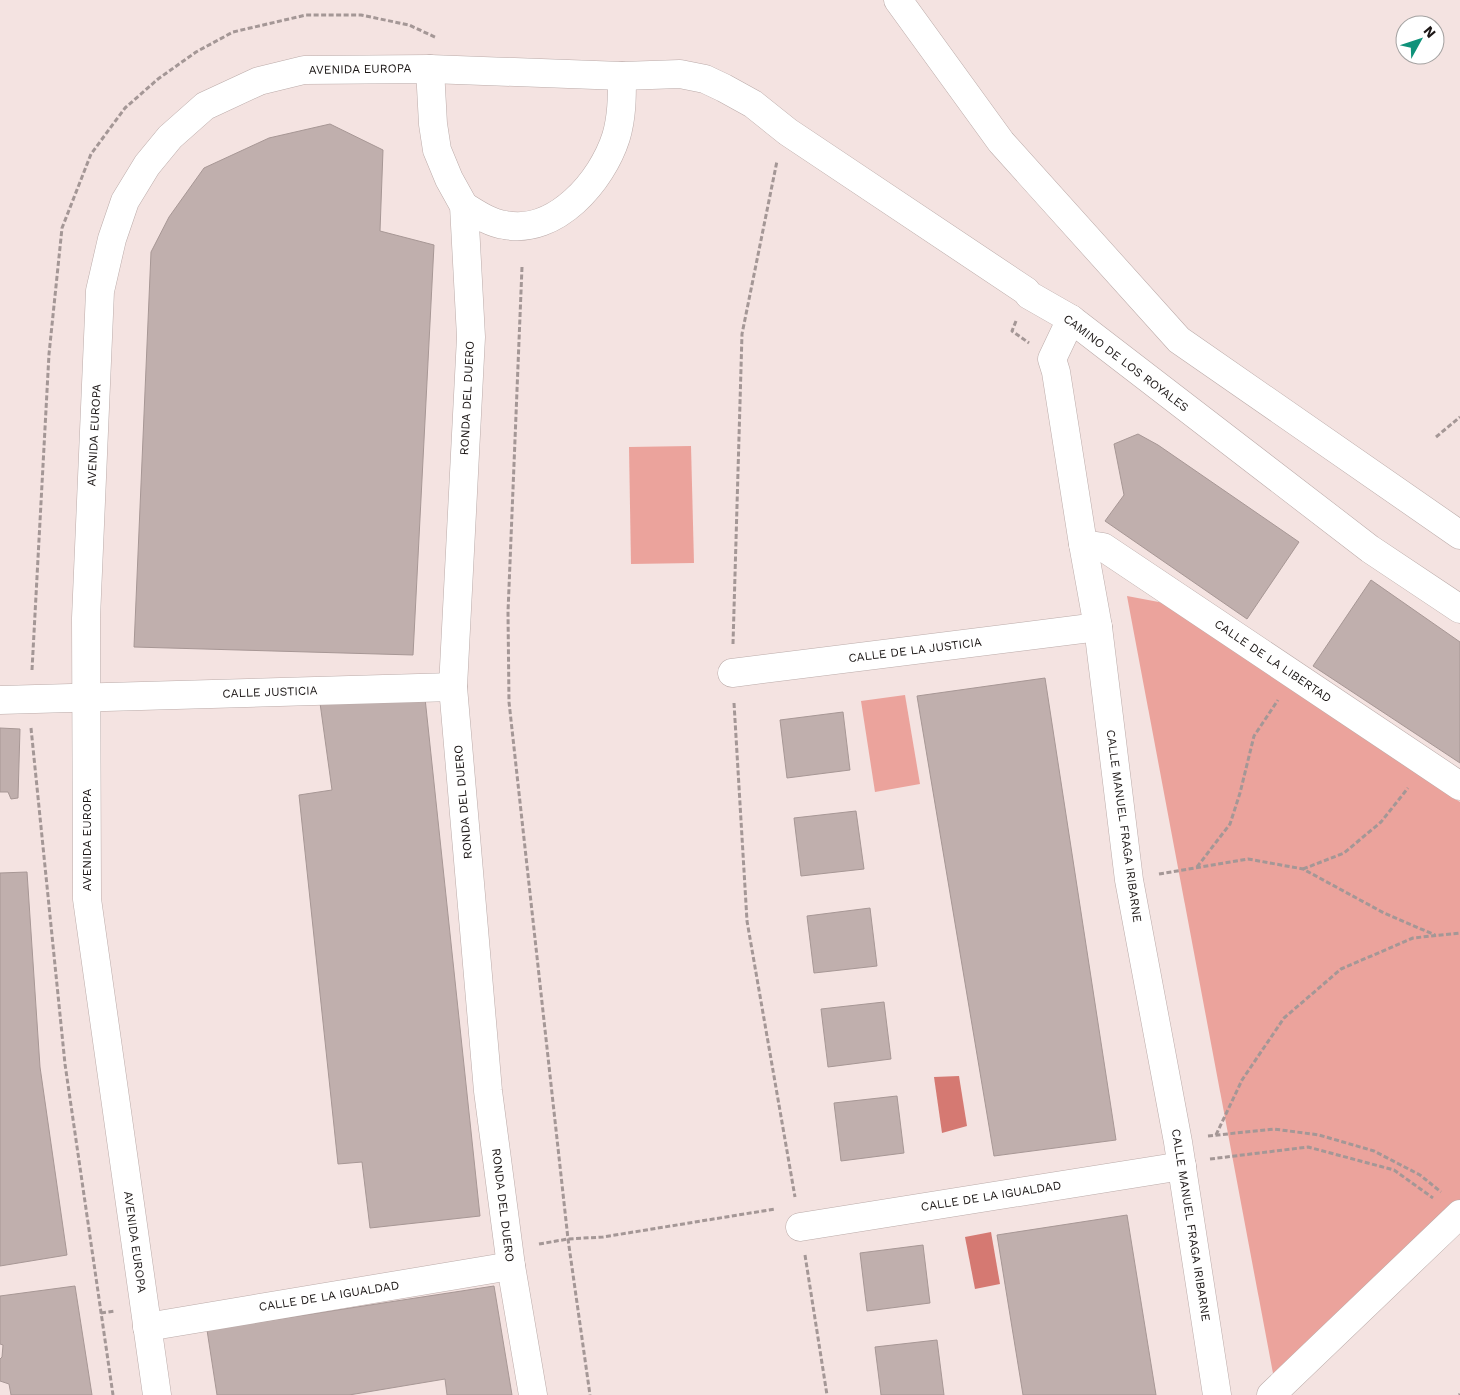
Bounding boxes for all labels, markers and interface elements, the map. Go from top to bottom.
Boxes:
north arrow [1395,15,1445,65]
text: N [1420,23,1439,41]
street label: AVENIDA EUROPA [309,61,411,77]
street label: CAMINO DE LOS ROYALES [1061,311,1191,415]
street label: RONDA DEL DUERO [457,340,477,456]
street label: AVENIDA EUROPA [84,383,104,487]
street label: CALLE DE LA LIBERTAD [1212,617,1334,705]
street label: CALLE DE LA JUSTICIA [848,635,983,665]
street label: CALLE JUSTICIA [222,683,318,701]
street label: CALLE MANUEL FRAGA IRIBARNE [1104,729,1145,924]
street label: RONDA DEL DUERO [451,744,475,860]
street label: AVENIDA EUROPA [80,789,94,891]
street label: CALLE MANUEL FRAGA IRIBARNE [1169,1128,1213,1323]
street label: RONDA DEL DUERO [489,1147,517,1263]
street label: CALLE DE LA IGUALDAD [920,1178,1062,1214]
street label: AVENIDA EUROPA [121,1190,149,1294]
street label: CALLE DE LA IGUALDAD [258,1278,400,1314]

